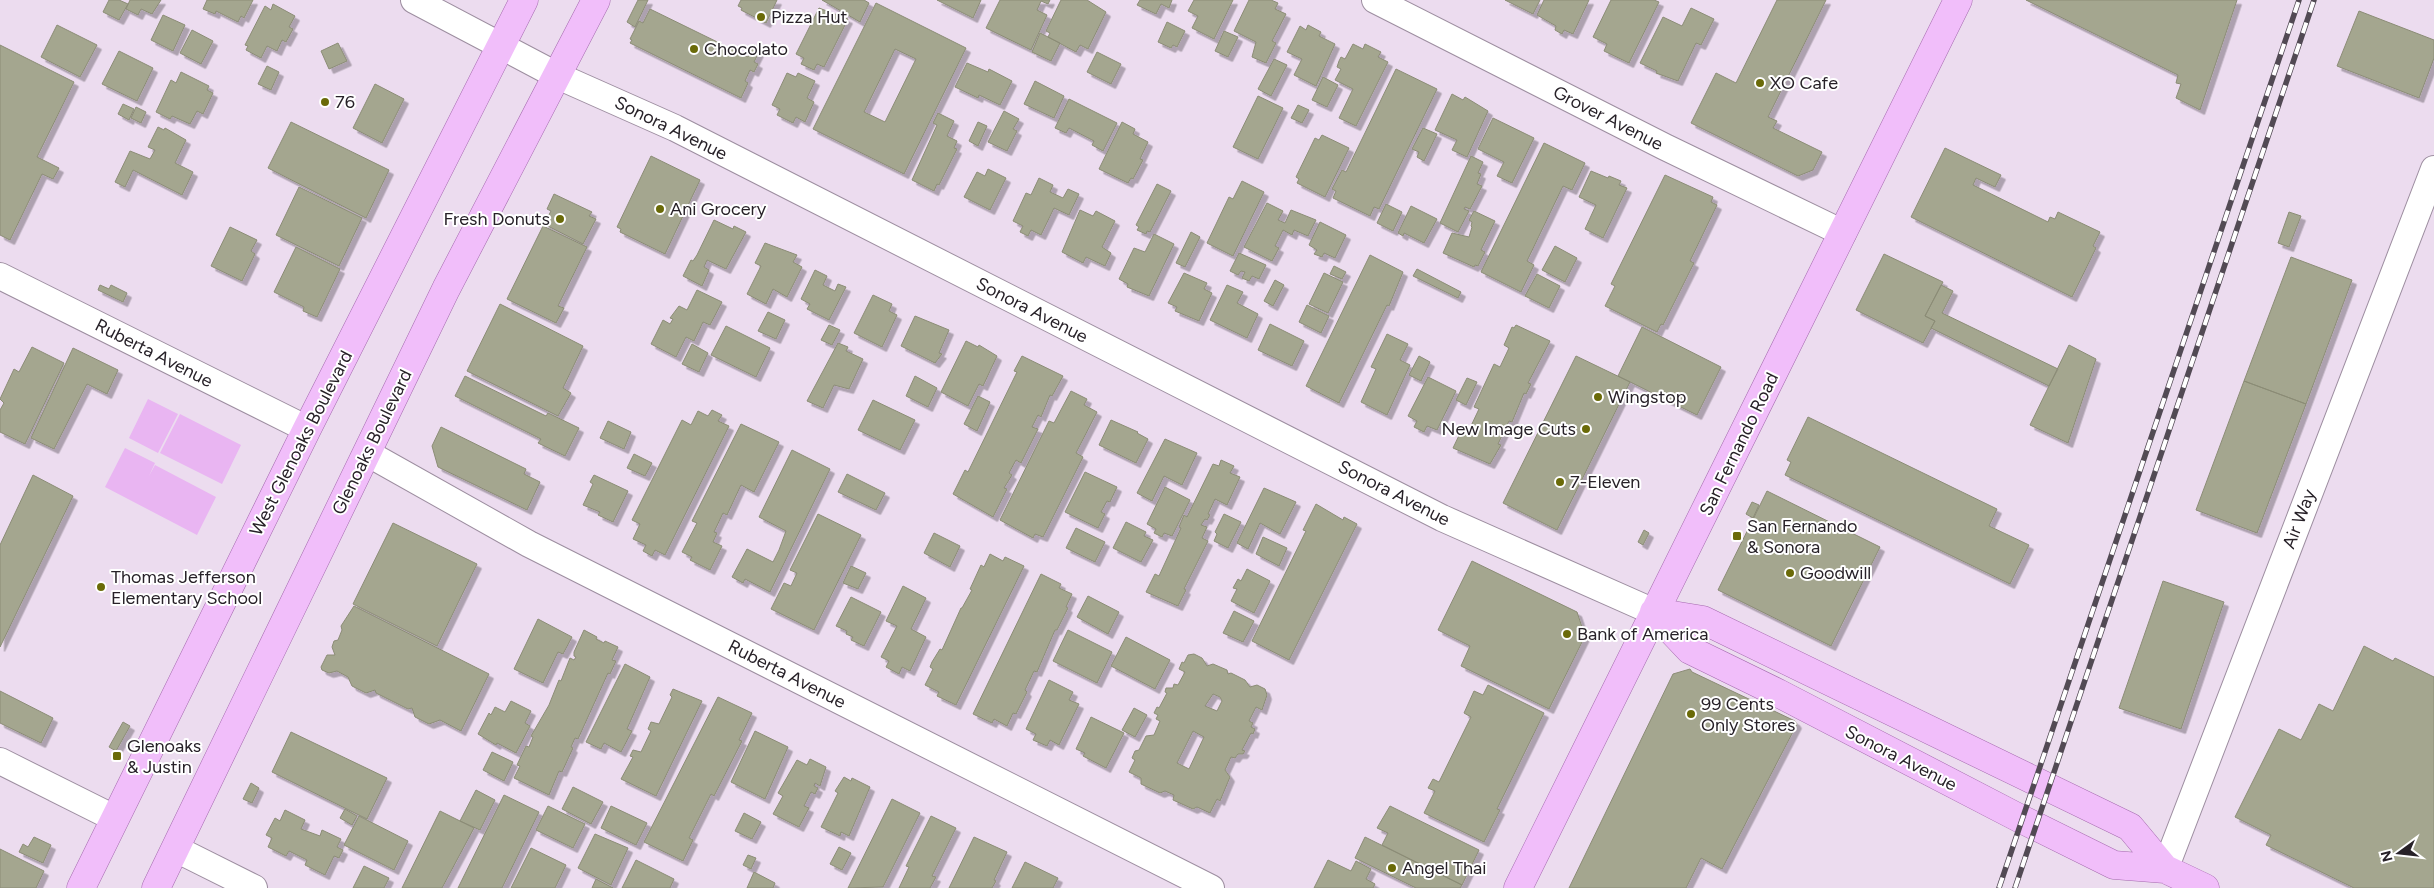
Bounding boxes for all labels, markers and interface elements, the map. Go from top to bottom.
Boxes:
place label: Pizza Hut [771,6,847,28]
marker: Pizza Hut [755,11,767,23]
place label: Chocolato [704,38,788,60]
marker: Chocolato [688,43,700,55]
place label: XO Cafe [1770,72,1838,94]
marker: XO Cafe [1754,77,1766,89]
street label: Grover Avenue [1549,81,1667,155]
place label: 76 [335,91,355,113]
street label: Sonora Avenue [611,91,731,165]
marker: 76 [319,96,331,108]
place label: Ani Grocery [670,198,767,220]
marker: Ani Grocery [654,203,666,215]
place label: Fresh Donuts [444,208,550,230]
marker: Fresh Donuts [554,213,566,225]
street label: Sonora Avenue [972,272,1092,348]
street label: Ruberta Avenue [92,314,217,392]
street label: West Glenoaks Boulevard [245,347,357,539]
street label: Glenoaks Boulevard [327,366,417,518]
street label: San Fernando Road [1695,369,1783,519]
place label: Wingstop [1608,386,1686,408]
marker: Wingstop [1592,391,1604,403]
place label: New Image Cuts [1441,418,1576,440]
marker: New Image Cuts [1580,423,1592,435]
street label: Sonora Avenue [1334,455,1454,531]
place label: 7-Eleven [1570,471,1640,493]
marker: 7-Eleven [1554,476,1566,488]
street label: Air Way [2278,486,2321,552]
place label: San Fernando & Sonora [1747,515,1858,558]
marker: San Fernando & Sonora [1731,530,1743,542]
place label: Goodwill [1800,562,1871,584]
place label: Thomas Jefferson Elementary School [111,566,262,609]
marker: Goodwill [1784,567,1796,579]
marker: Thomas Jefferson Elementary School [95,581,107,593]
place label: Bank of America [1577,623,1708,645]
marker: Bank of America [1561,628,1573,640]
street label: Ruberta Avenue [725,635,850,713]
place label: 99 Cents Only Stores [1701,693,1795,736]
marker: 99 Cents Only Stores [1685,708,1697,720]
street label: Sonora Avenue [1841,720,1961,796]
place label: Glenoaks & Justin [127,735,201,778]
marker: Glenoaks & Justin [111,750,123,762]
north arrow [2374,828,2424,878]
text: N [2377,849,2397,864]
place label: Angel Thai [1402,857,1486,879]
marker: Angel Thai [1386,862,1398,874]

